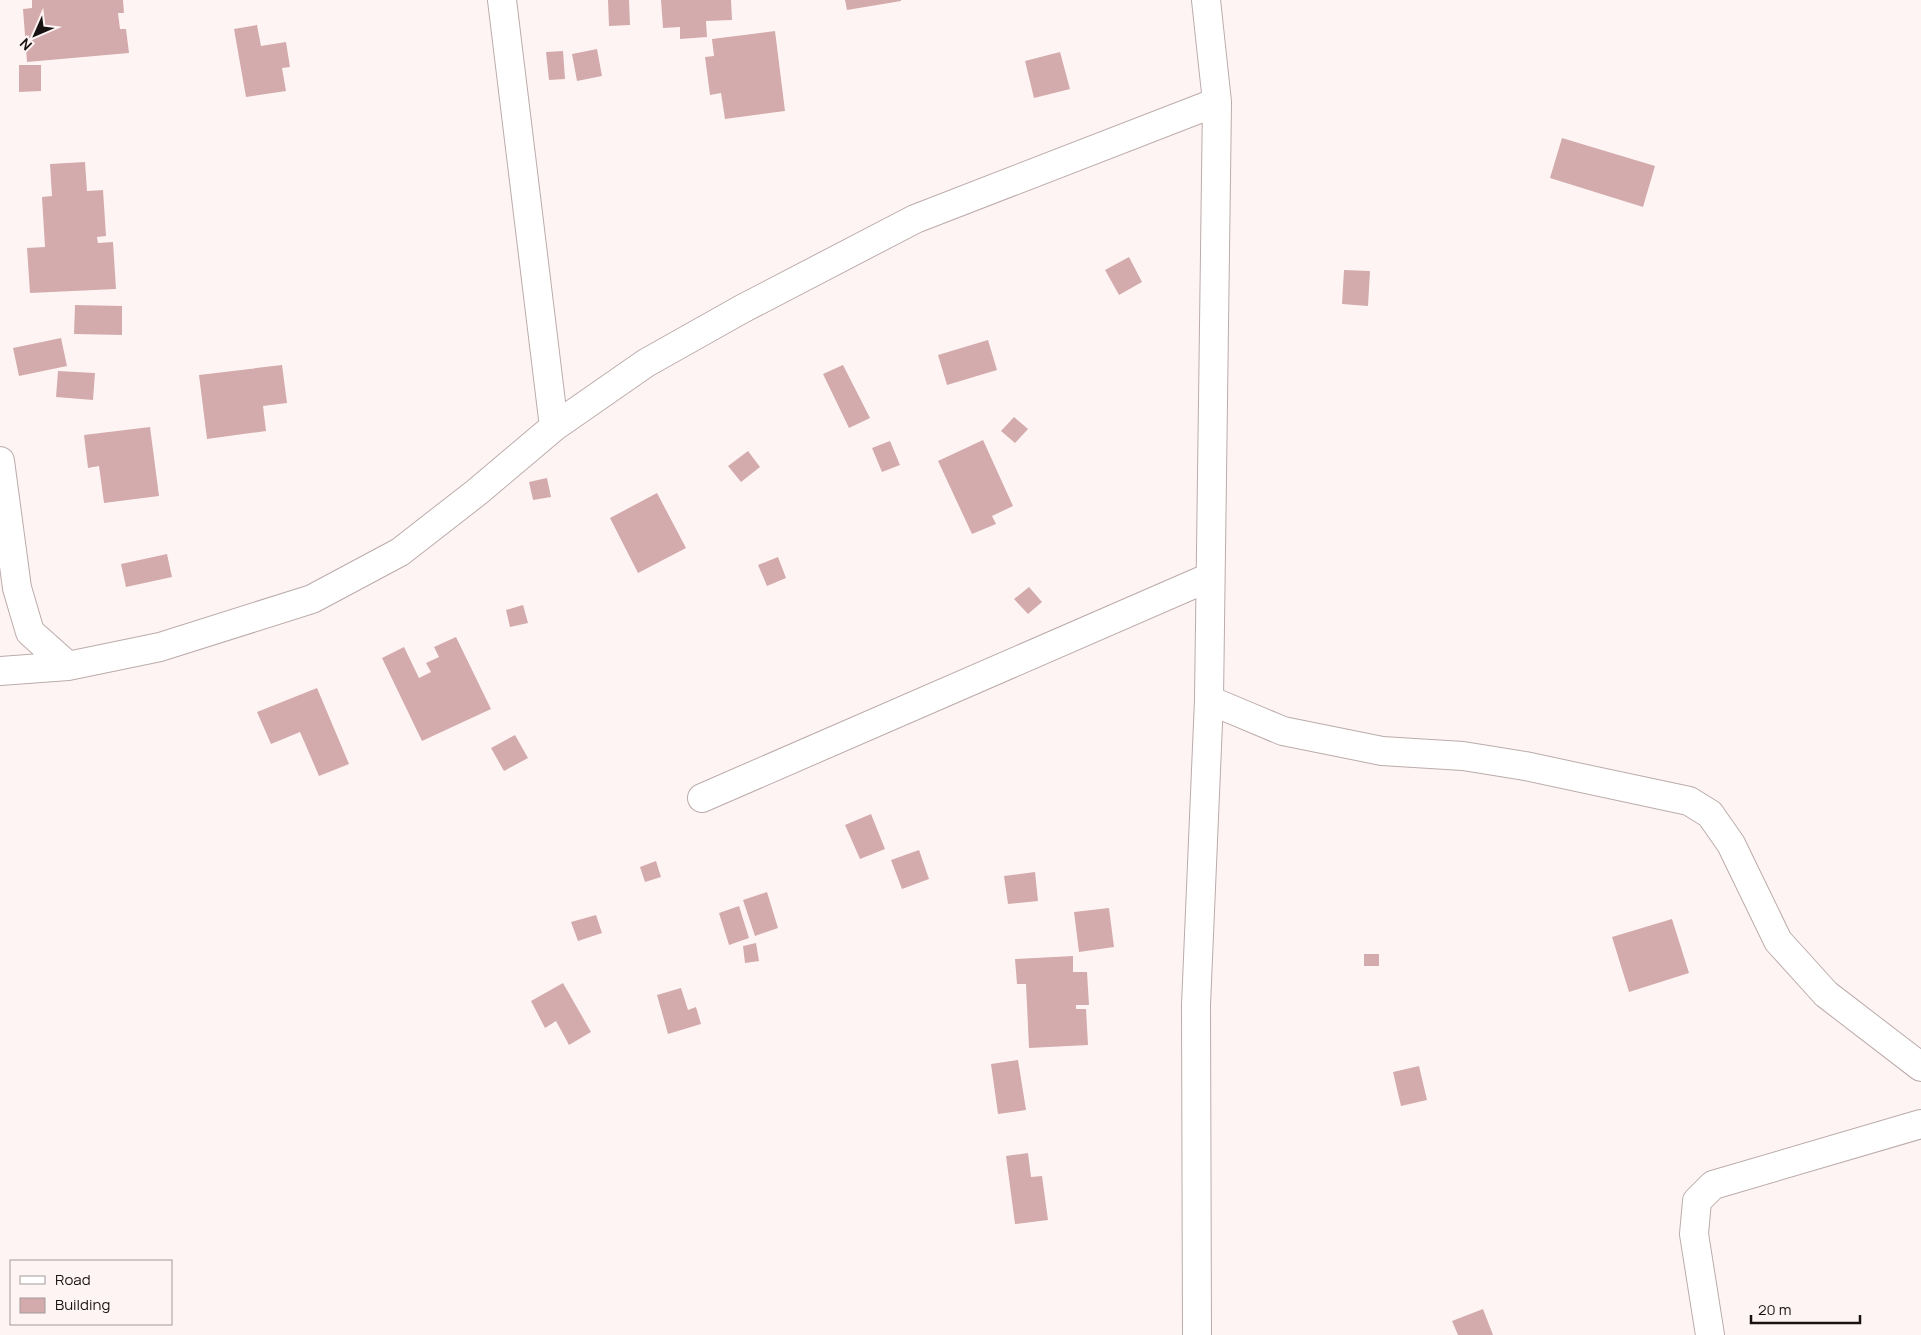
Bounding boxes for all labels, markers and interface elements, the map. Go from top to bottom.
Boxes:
north arrow [10,10,60,60]
text: N [15,34,36,55]
legend [10,1260,172,1325]
text: Road [55,1269,91,1290]
scale bar [1751,1292,1860,1324]
text: Building [55,1294,110,1315]
text: 20 m [1758,1299,1791,1320]

